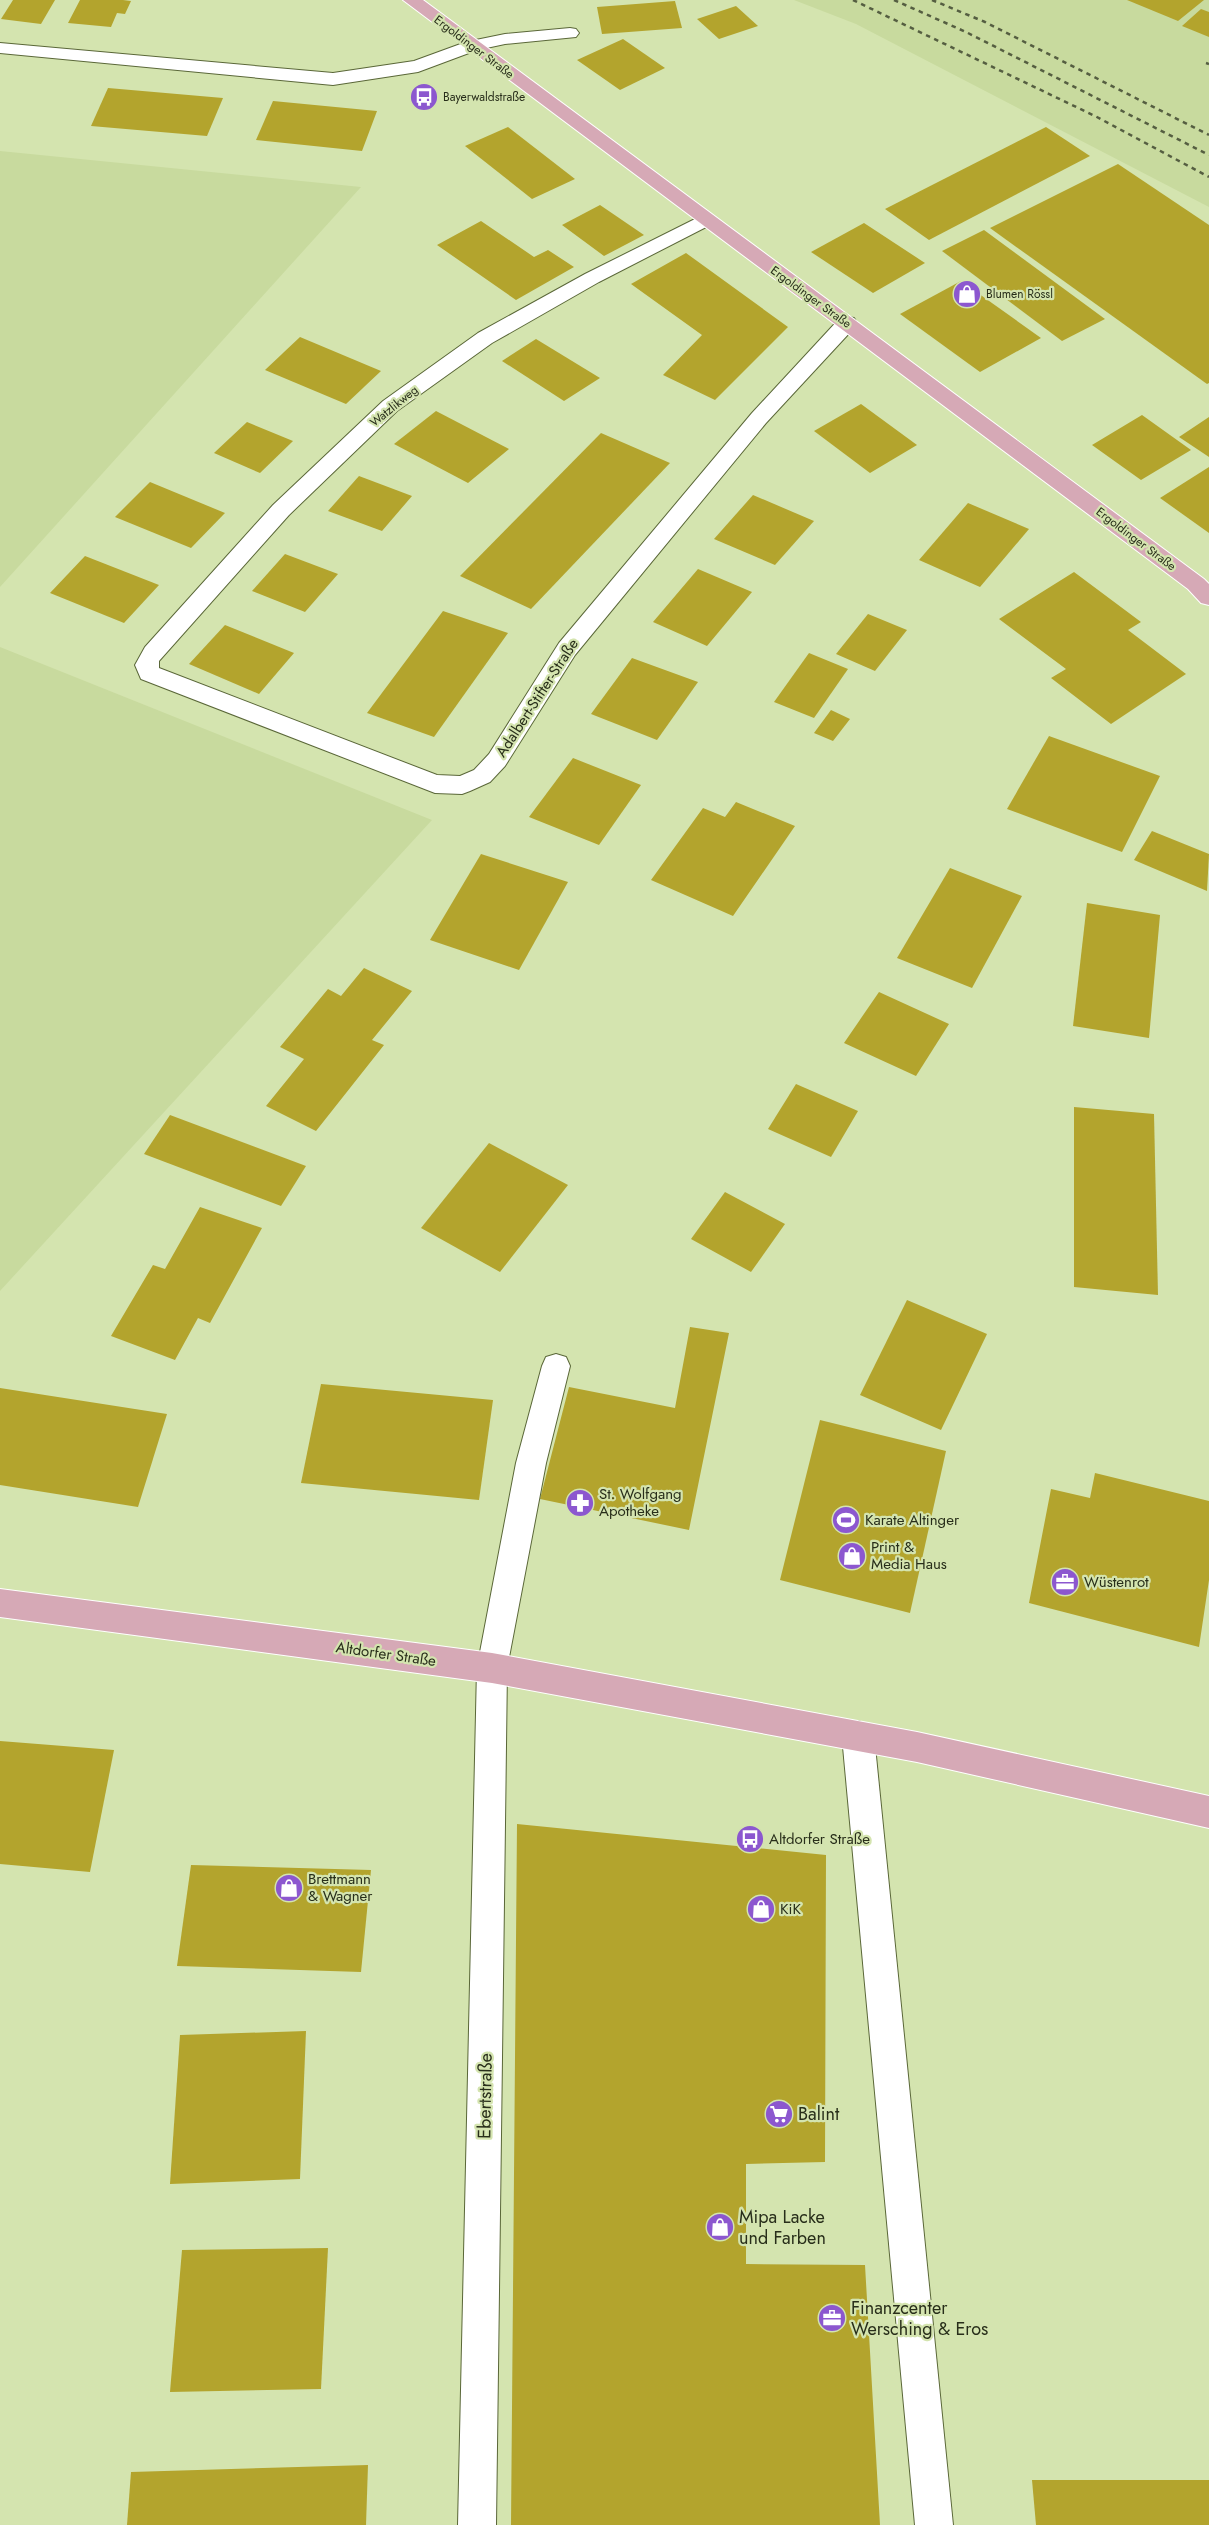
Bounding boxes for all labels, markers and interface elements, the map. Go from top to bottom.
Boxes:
street label: Ergoldinger Straße [430,11,518,83]
bus stop icon: Bayerwaldstraße [409,82,439,112]
place label: Bayerwaldstraße [443,88,525,106]
street label: Ergoldinger Straße [767,262,855,332]
shop icon: Blumen Rössl [952,279,982,309]
place label: Blumen Rössl [986,285,1053,303]
street label: Watzlikweg [366,381,422,431]
street label: Ergoldinger Straße [1092,503,1180,575]
street label: Adalbert-Stifter-Straße [490,634,584,762]
place label: St. Wolfgang Apotheke [599,1483,682,1522]
pharmacy icon: St. Wolfgang Apotheke [565,1488,595,1518]
sports icon: Karate Altinger [831,1505,861,1535]
place label: Karate Altinger [865,1509,960,1531]
place label: Print & Media Haus [871,1536,947,1575]
shop icon: Print & Media Haus [837,1541,867,1571]
office icon: Wüstenrot [1050,1567,1080,1597]
place label: Wüstenrot [1084,1571,1149,1593]
street label: Altdorfer Straße [335,1636,438,1672]
bus stop icon: Altdorfer Straße [735,1824,765,1854]
place label: Altdorfer Straße [769,1828,870,1850]
place label: Brettmann & Wagner [308,1868,373,1907]
shop icon: Brettmann & Wagner [274,1873,304,1903]
shop icon: KiK [746,1894,776,1924]
place label: KiK [780,1898,801,1920]
street label: Ebertstraße [471,2053,499,2139]
supermarket icon: Balint [764,2099,794,2129]
place label: Balint [798,2101,840,2127]
place label: Mipa Lacke und Farben [739,2204,826,2251]
shop icon: Mipa Lacke und Farben [705,2212,735,2242]
place label: Finanzcenter Wersching & Eros [851,2295,988,2342]
office icon: Finanzcenter Wersching & Eros [817,2303,847,2333]

